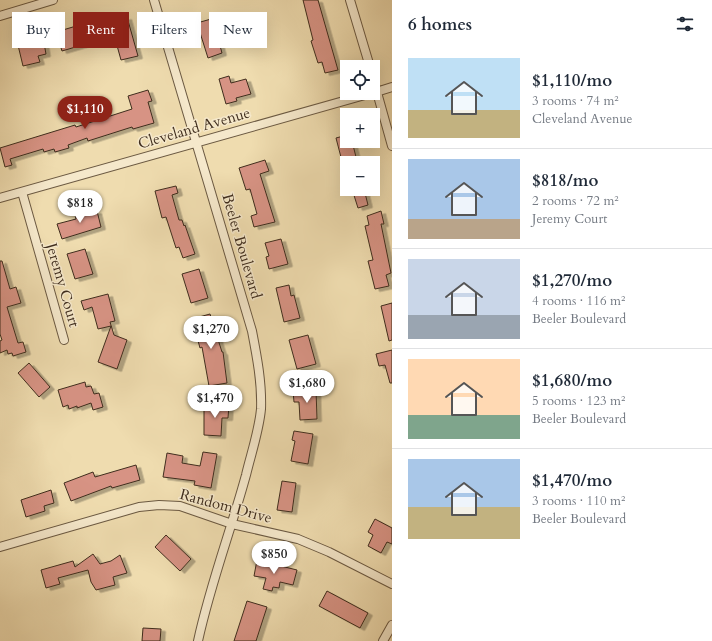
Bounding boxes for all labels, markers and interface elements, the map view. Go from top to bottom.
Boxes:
chip: Buy [12,12,65,48]
chip: Rent [73,12,129,48]
chip: Filters [137,12,201,48]
chip: New [209,12,267,48]
text: 6 homes [408,13,472,36]
icon: filters [674,13,696,35]
map controls [340,60,380,196]
button: locate [340,60,380,100]
text: $1,110/mo [532,69,612,92]
icon: home [440,74,488,122]
text: 3 rooms · 74 m² [532,92,619,110]
pin: $1,110 [52,96,118,130]
text: $1,110 [66,100,104,118]
street label: Cleveland Avenue [135,102,253,154]
button: + [340,108,380,148]
text: Cleveland Avenue [532,110,633,128]
button: − [340,156,380,196]
text: $818/mo [532,169,598,192]
icon: home [440,175,488,223]
pin: $818 [56,190,104,224]
street label: Beeler Boulevard [217,191,267,301]
text: 2 rooms · 72 m² [532,192,619,210]
text: $818 [67,194,93,212]
text: Jeremy Court [532,210,607,228]
street label: Jeremy Court [41,239,85,330]
text: $1,270/mo [532,269,612,292]
icon: home [440,275,488,323]
text: 4 rooms · 116 m² [532,292,625,310]
text: Beeler Boulevard [532,310,626,328]
pin: $1,270 [178,316,244,350]
text: $1,270 [192,320,230,338]
text: $1,680/mo [532,369,612,392]
pin: $1,680 [274,370,340,404]
text: $1,680 [288,374,326,392]
icon: home [440,375,488,423]
pin: $1,470 [182,385,248,419]
text: $1,470 [196,389,234,407]
text: 5 rooms · 123 m² [532,392,625,410]
text: Beeler Boulevard [532,410,626,428]
text: $1,470/mo [532,469,612,492]
icon: home [440,475,488,523]
street label: Random Drive [178,484,274,528]
text: 3 rooms · 110 m² [532,492,625,510]
text: Beeler Boulevard [532,510,626,528]
pin: $850 [250,541,298,575]
text: $850 [261,545,287,563]

